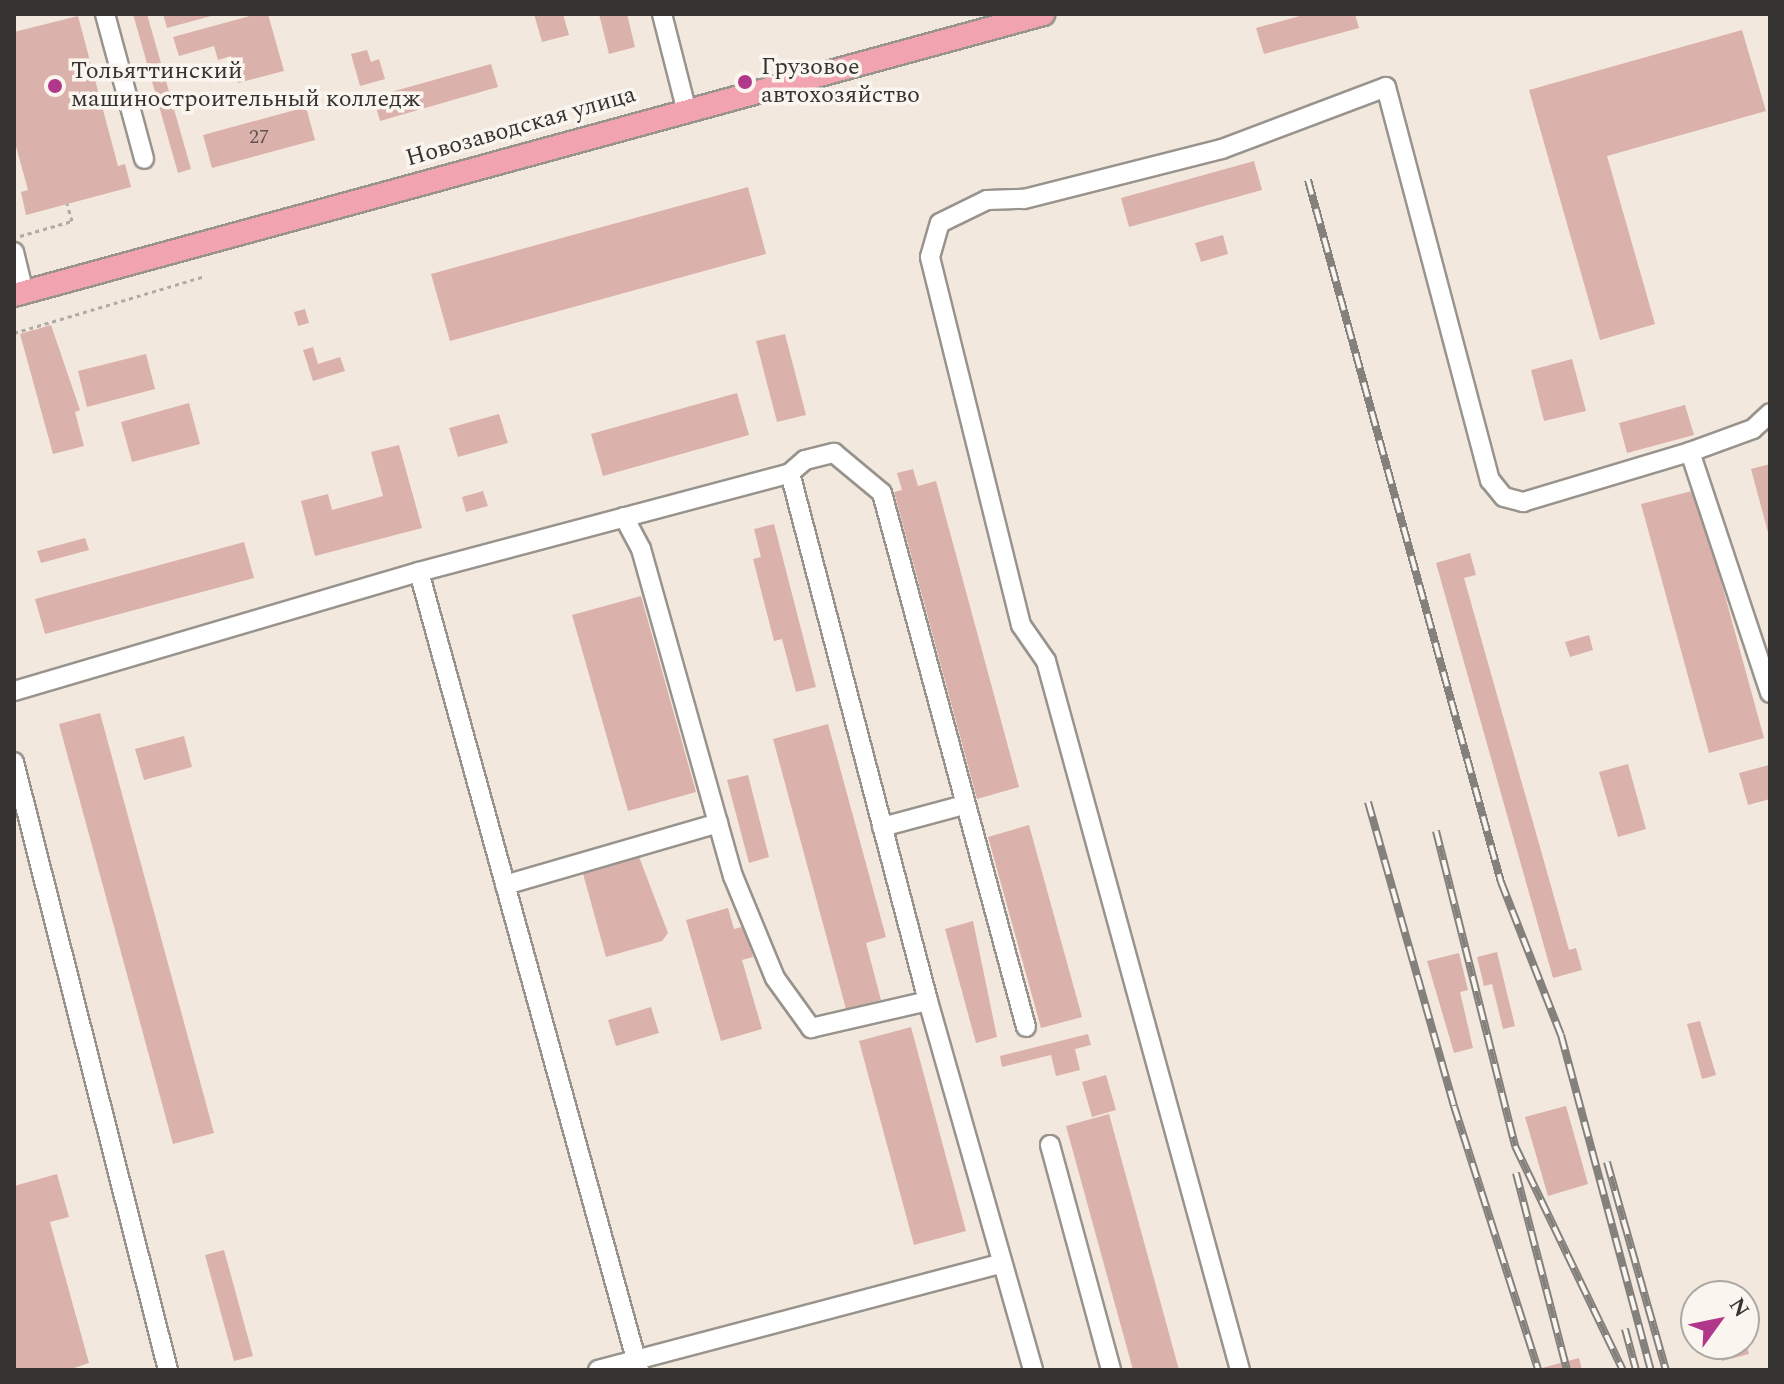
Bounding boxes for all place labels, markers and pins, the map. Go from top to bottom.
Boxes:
place label: Грузовое автохозяйство [761,54,920,110]
place label: Тольяттинский машиностроительный колледж [71,58,421,114]
marker: Грузовое автохозяйство [736,73,754,91]
marker: Тольяттинский машиностроительный колледж [46,77,64,95]

